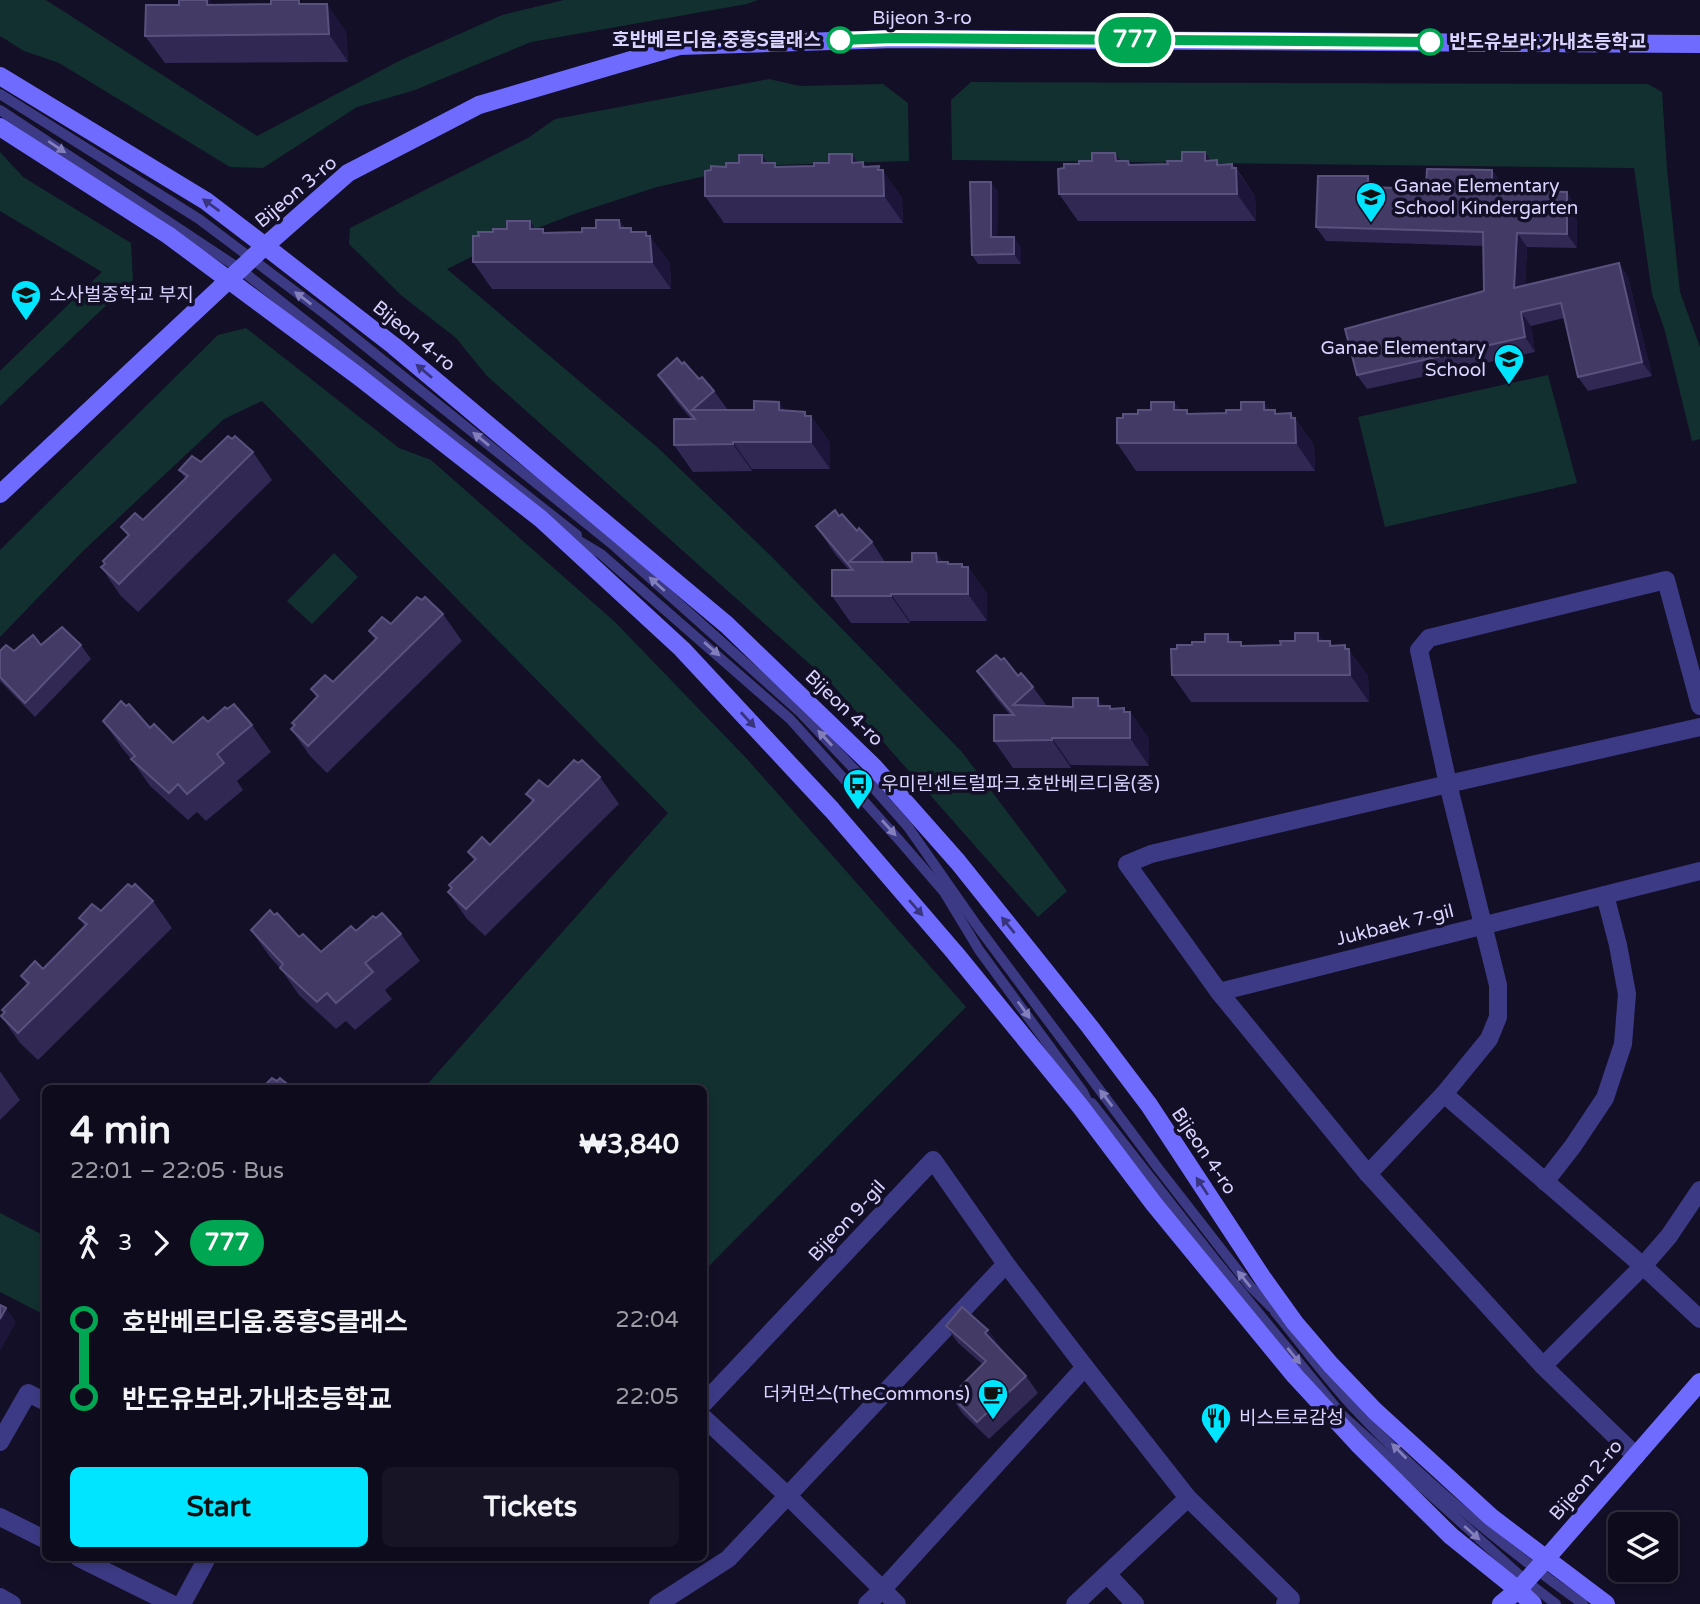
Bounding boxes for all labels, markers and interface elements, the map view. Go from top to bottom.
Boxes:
street label: Bijeon 3-ro [872,7,972,29]
line badge: 777 [1095,17,1175,63]
text: 777 [1112,25,1158,54]
marker: 호반베르디움.중흥S클래스 [827,27,853,53]
place label: 호반베르디움.중흥S클래스 [612,29,821,51]
marker: 반도유보라.가내초등학교 [1417,29,1443,55]
place label: 반도유보라.가내초등학교 [1449,31,1646,53]
one-way arrow [48,140,66,154]
street label: Bijeon 3-ro [251,152,341,232]
place label: Ganae Elementary School Kindergarten [1394,175,1578,219]
school or university icon: Ganae Elementary School Kindergarten [1354,180,1388,224]
one-way arrow [202,198,220,212]
school or university icon: 소사벌중학교 부지 [9,278,43,322]
place label: 소사벌중학교 부지 [49,284,194,306]
one-way arrow [294,291,312,305]
street label: Bijeon 4-ro [368,296,460,376]
place label: Ganae Elementary School [1320,337,1486,381]
school or university icon: Ganae Elementary School [1492,342,1526,386]
one-way arrow [416,364,434,379]
one-way arrow [473,432,491,447]
one-way arrow [648,576,666,592]
one-way arrow [703,641,720,656]
street label: Bijeon 4-ro [800,665,888,751]
one-way arrow [740,711,756,729]
one-way arrow [816,729,833,746]
bus stop icon: 우미린센트럴파크.호반베르디움(중) [841,767,875,811]
place label: 우미린센트럴파크.호반베르디움(중) [881,773,1160,795]
one-way arrow [880,819,896,836]
one-way arrow [908,899,924,917]
street label: Jukbaek 7-gil [1334,900,1456,950]
one-way arrow [1001,916,1016,933]
one-way arrow [1017,1001,1031,1020]
one-way arrow [1099,1089,1113,1107]
street label: Bijeon 4-ro [1167,1103,1241,1199]
text: 4 min [70,1108,171,1154]
text: ₩3,840 [579,1129,679,1160]
text: 22:01 – 22:05 · Bus [70,1157,284,1185]
street label: Bijeon 9-gil [804,1176,890,1266]
one-way arrow [1196,1176,1209,1195]
icon: walk [70,1224,108,1262]
icon: forward [142,1224,180,1262]
text: 777 [204,1228,250,1257]
text: 3 [118,1229,132,1257]
one-way arrow [1237,1270,1252,1288]
text: 22:04 [615,1306,679,1334]
text: 호반베르디움.중흥S클래스 [122,1307,408,1338]
one-way arrow [1286,1346,1301,1364]
cafe icon: 더커먼스(TheCommons) [976,1377,1010,1421]
text: 22:05 [615,1383,679,1411]
place label: 더커먼스(TheCommons) [763,1383,970,1405]
text: 반도유보라.가내초등학교 [122,1384,392,1415]
restaurant icon: 비스트로감성 [1199,1401,1233,1445]
place label: 비스트로감성 [1239,1407,1344,1429]
street label: Bijeon 2-ro [1545,1435,1627,1525]
one-way arrow [1391,1444,1408,1460]
button: Start [70,1467,368,1547]
button: Tickets [382,1467,679,1547]
map controls [1608,1512,1678,1582]
button: layers [1608,1512,1678,1582]
one-way arrow [1463,1525,1481,1541]

